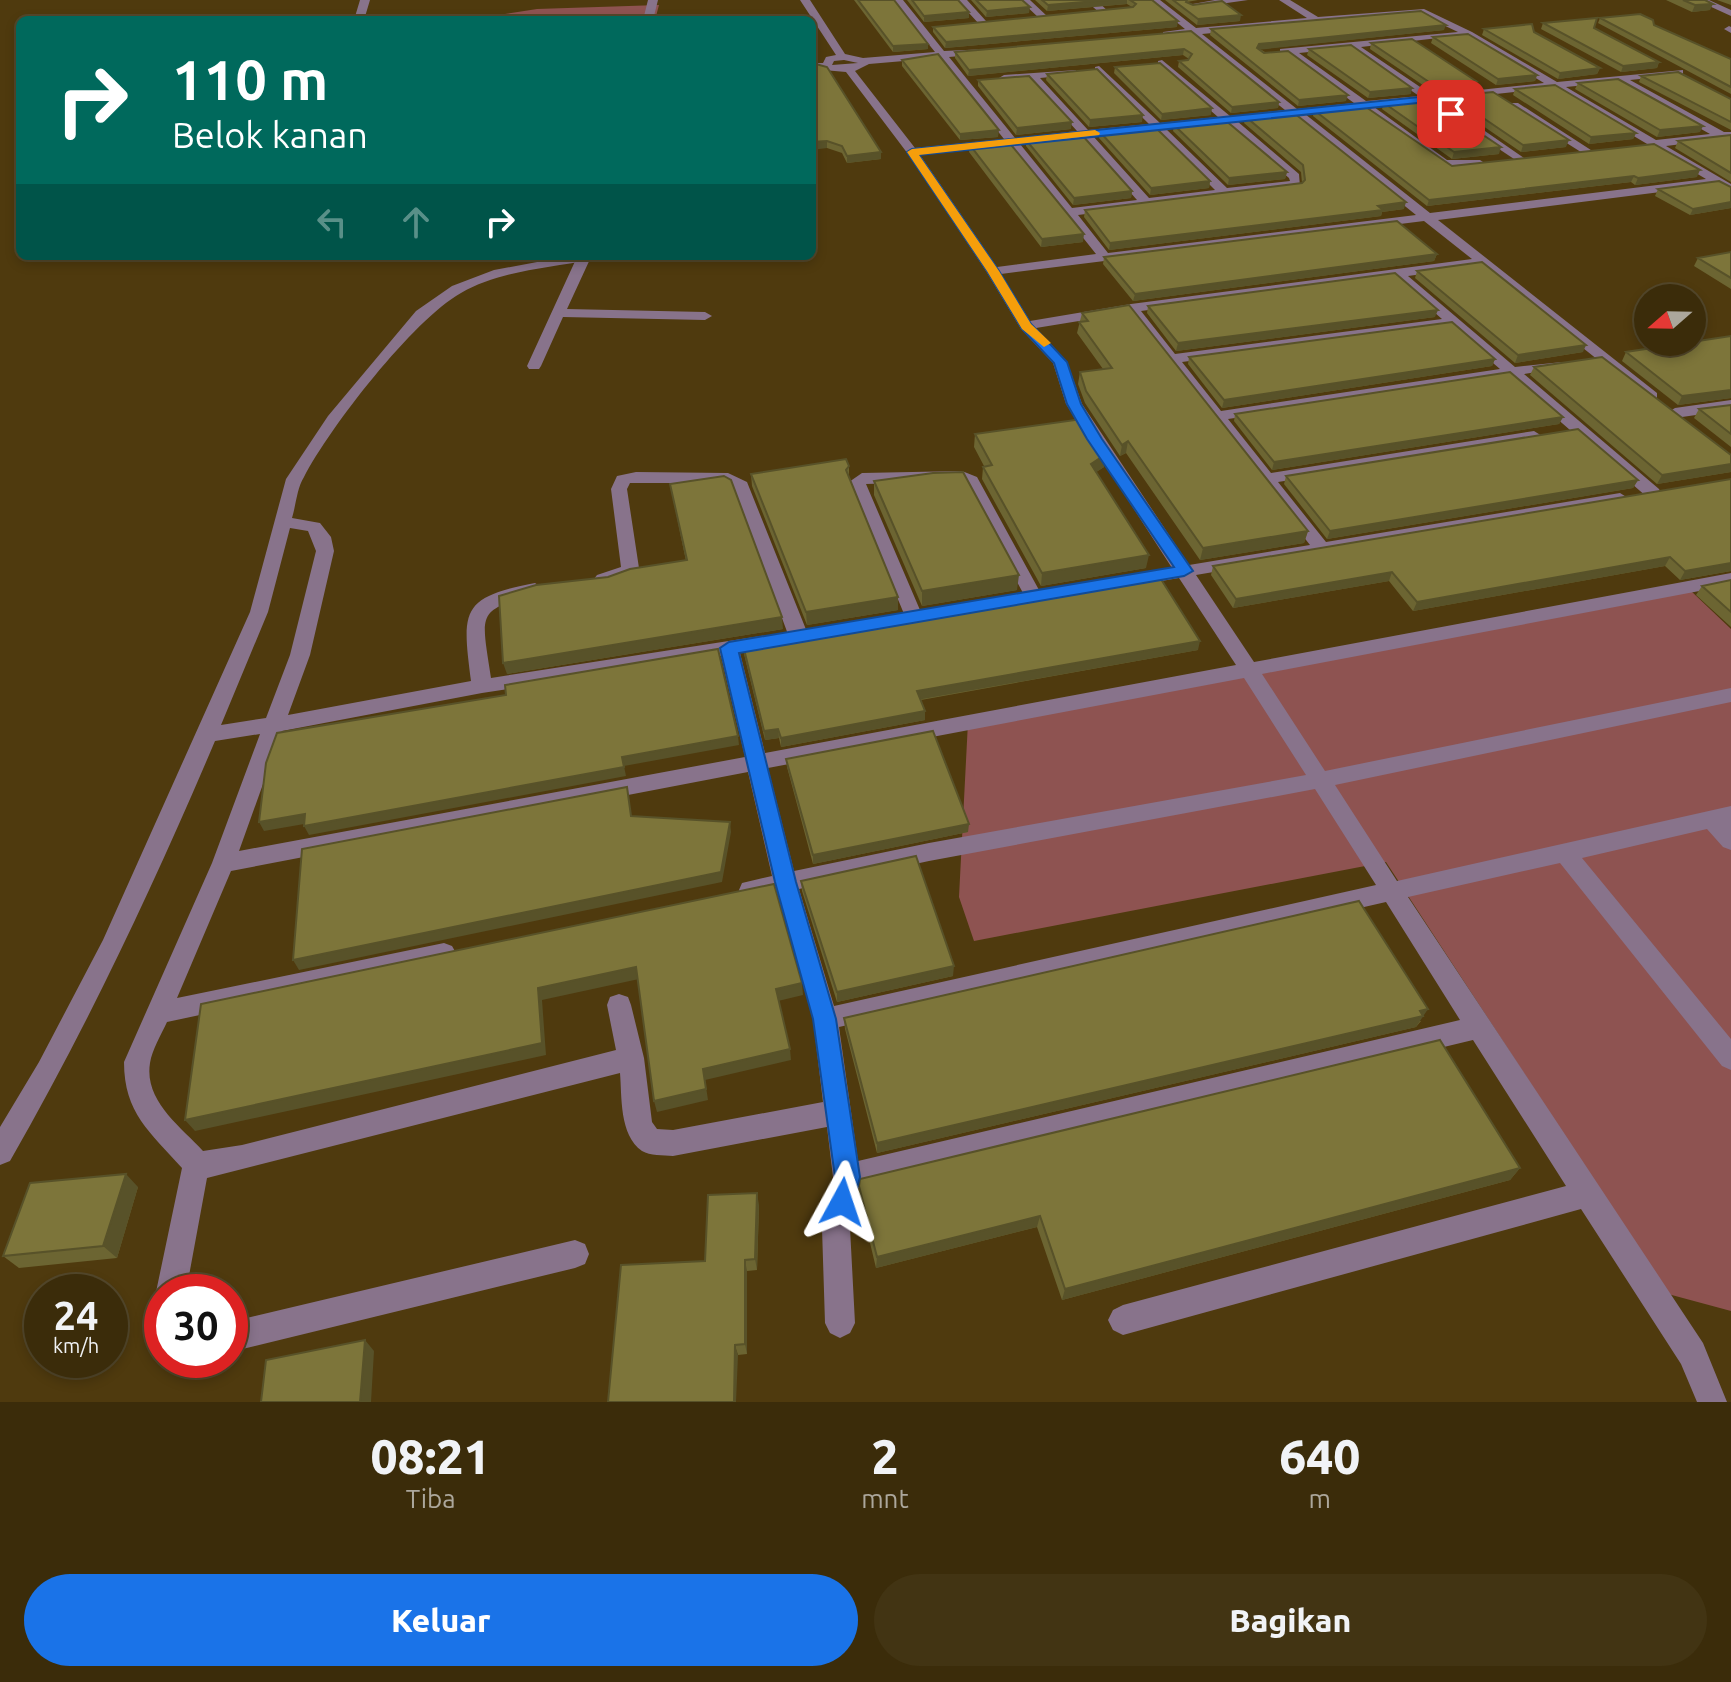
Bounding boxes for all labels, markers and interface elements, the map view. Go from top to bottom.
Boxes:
icon: right [40,48,144,152]
text: 110 m [172,48,328,111]
pin [1417,80,1485,148]
icon: arrive [1429,92,1473,136]
text: Belok kanan [172,114,368,155]
icon: left [310,200,354,244]
icon: ahead [394,200,438,244]
icon: right [478,200,522,244]
north arrow [1634,284,1706,356]
map controls [1634,284,1706,356]
position arrow [800,1160,884,1244]
speed limit sign: 30 [144,1274,248,1378]
text: 24 [53,1293,99,1338]
text: km/h [53,1334,99,1357]
text: 08:21 [371,1429,491,1483]
text: 2 [871,1429,898,1483]
text: 640 [1279,1429,1360,1483]
text: Tiba [406,1484,456,1513]
text: mnt [861,1484,909,1513]
text: m [1309,1484,1331,1513]
button: Keluar [24,1574,858,1666]
button: Bagikan [874,1574,1707,1666]

